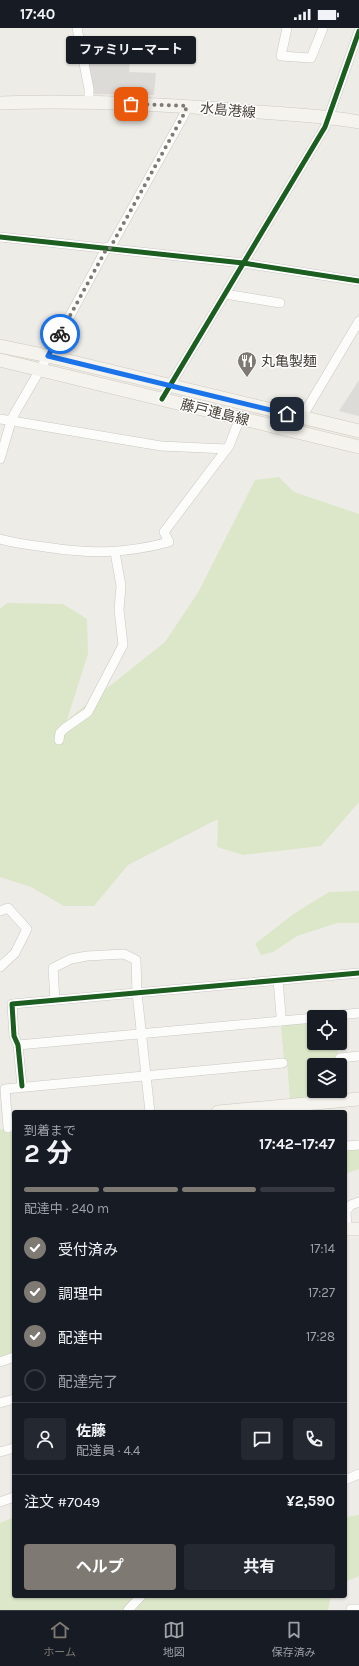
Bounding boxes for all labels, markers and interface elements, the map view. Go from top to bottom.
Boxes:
text: 17:40 [20,5,55,23]
callout: ファミリーマート [66,36,196,64]
text: ファミリーマート [79,42,183,57]
pin [114,87,148,121]
icon: bag [120,93,142,115]
street label: 水島港線 [199,100,257,121]
courier [40,314,80,354]
icon: bike [49,323,71,345]
restaurant icon: 丸亀製麺 [236,350,258,378]
place label: 丸亀製麺 [261,353,317,370]
street label: 藤戸連島線 [179,396,251,429]
pin [270,397,304,431]
icon: home [276,403,298,425]
map controls [307,1010,347,1098]
button: locate [307,1010,347,1050]
button: layers [307,1058,347,1098]
text: 到着まで [24,1123,76,1138]
text: 17:42–17:47 [259,1135,335,1153]
text: 2 分 [24,1138,72,1169]
text: 配達中 · 240 m [24,1201,109,1216]
icon: check [24,1237,46,1259]
text: 受付済み [58,1241,118,1259]
text: 17:14 [310,1241,335,1256]
icon: check [24,1281,46,1303]
text: 調理中 [58,1285,103,1303]
text: 17:27 [308,1285,335,1300]
icon: check [24,1325,46,1347]
text: 配達中 [58,1329,103,1347]
text: 17:28 [306,1329,335,1344]
text: 配達完了 [58,1373,118,1391]
button: person [24,1418,66,1460]
button: chat [241,1418,283,1460]
button: phone [293,1418,335,1460]
text: 佐藤 [76,1422,106,1440]
text: 配達員 · 4.4 [76,1443,140,1458]
text: ¥2,590 [286,1492,335,1510]
text: 注文 #7049 [24,1493,100,1511]
button: ヘルプ [24,1544,176,1590]
button: 共有 [184,1544,335,1590]
tab: ホーム [43,1619,76,1659]
tab: 地図 [163,1619,185,1659]
tab: 保存済み [272,1619,316,1659]

